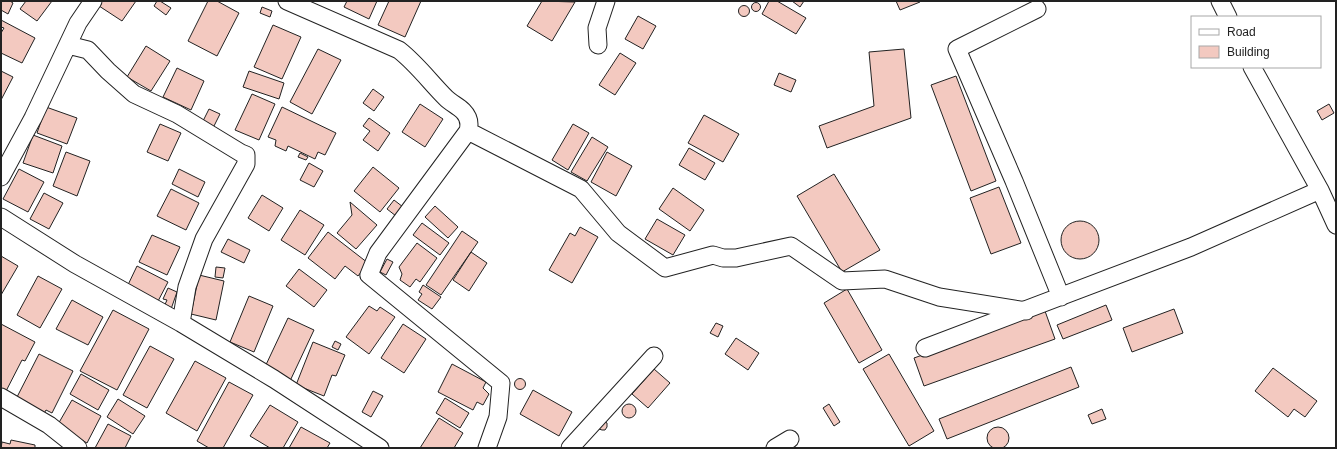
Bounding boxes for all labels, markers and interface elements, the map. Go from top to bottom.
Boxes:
legend [1191,16,1321,68]
text: Road [1227,25,1256,39]
text: Building [1227,45,1270,59]

